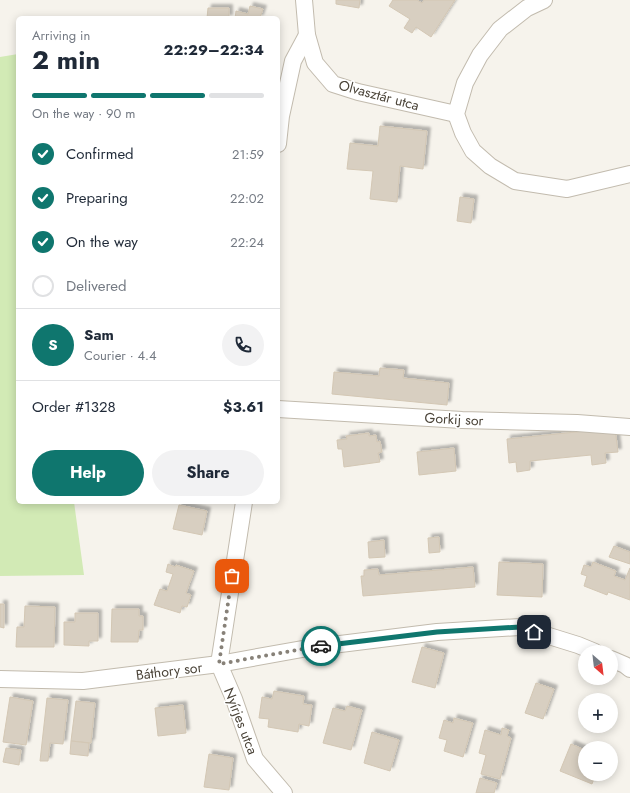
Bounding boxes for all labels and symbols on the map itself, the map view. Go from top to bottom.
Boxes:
street label: Olvasztár utca [337,75,421,115]
street label: Gorkij sor [424,407,484,431]
pin [215,559,249,593]
pin [517,615,551,649]
courier [301,626,341,666]
north arrow [578,645,618,685]
street label: Báthory sor [135,657,203,685]
street label: Nyírjes utca [219,685,263,757]

